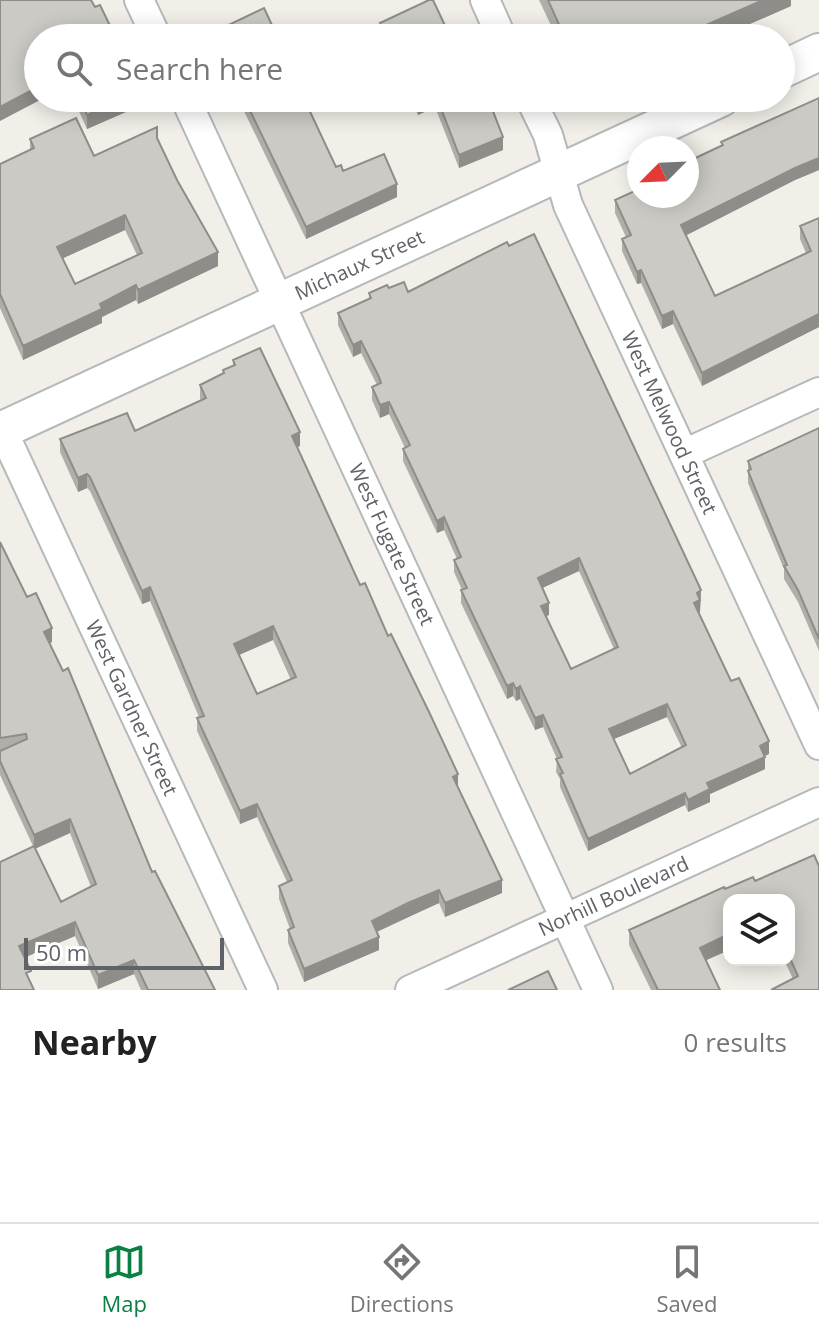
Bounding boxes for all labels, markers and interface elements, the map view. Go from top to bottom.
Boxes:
search box [24,24,795,112]
icon: search [52,46,96,90]
text: Search here [116,48,283,89]
north arrow [627,136,699,208]
street label: Michaux Street [290,223,428,306]
street label: West Melwood Street [615,327,724,518]
street label: West Fugate Street [343,459,441,630]
street label: West Gardner Street [80,616,185,800]
street label: Norhill Boulevard [534,850,693,942]
map controls [723,894,795,966]
button: layers [723,894,795,966]
scale bar [24,934,224,970]
text: 50 m [36,937,87,967]
text: Nearby [32,1019,157,1065]
text: 0 results [684,1024,787,1060]
tab: Map [101,1240,147,1318]
tab: Directions [350,1240,454,1318]
tab: Saved [656,1240,718,1318]

